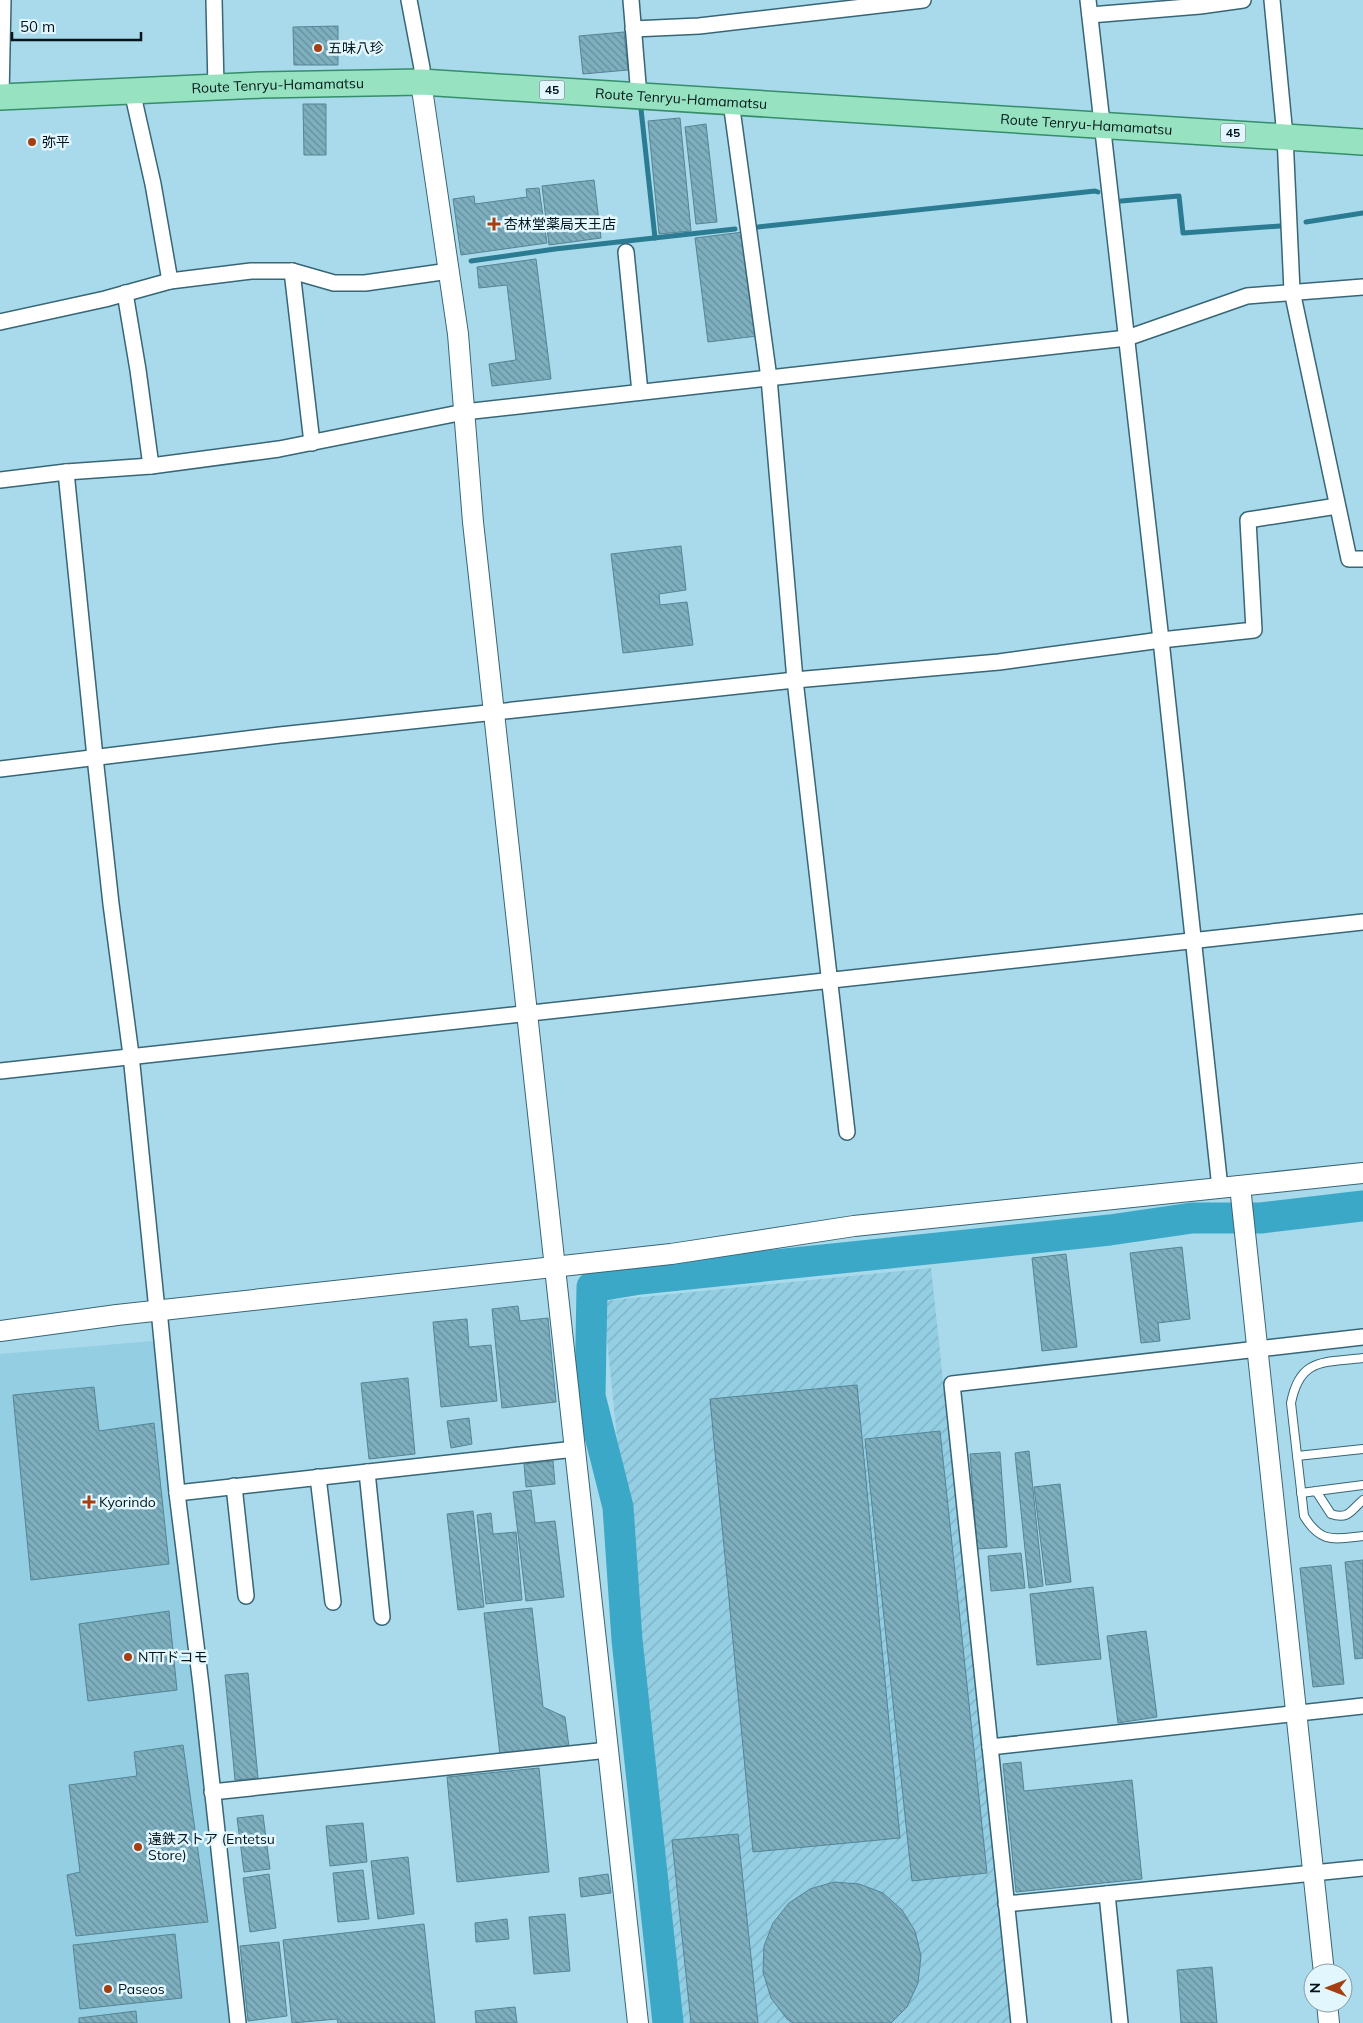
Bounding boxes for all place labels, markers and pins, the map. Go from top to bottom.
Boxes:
place label: 五味八珍 [328,39,384,57]
marker: 五味八珍 [312,42,324,54]
place label: 弥平 [42,133,70,151]
marker: 弥平 [26,136,38,148]
place label: 杏林堂薬局天王店 [504,215,616,233]
marker: 杏林堂薬局天王店 [488,218,500,230]
place label: Kyorindo [99,1493,156,1511]
marker: Kyorindo [83,1496,95,1508]
place label: NTTドコモ [138,1648,208,1666]
marker: NTTドコモ [122,1651,134,1663]
place label: 遠鉄ストア (Entetsu Store) [148,1830,275,1864]
marker: 遠鉄ストア (Entetsu Store) [132,1841,144,1853]
place label: Paseos [118,1980,165,1998]
marker: Paseos [102,1983,114,1995]

